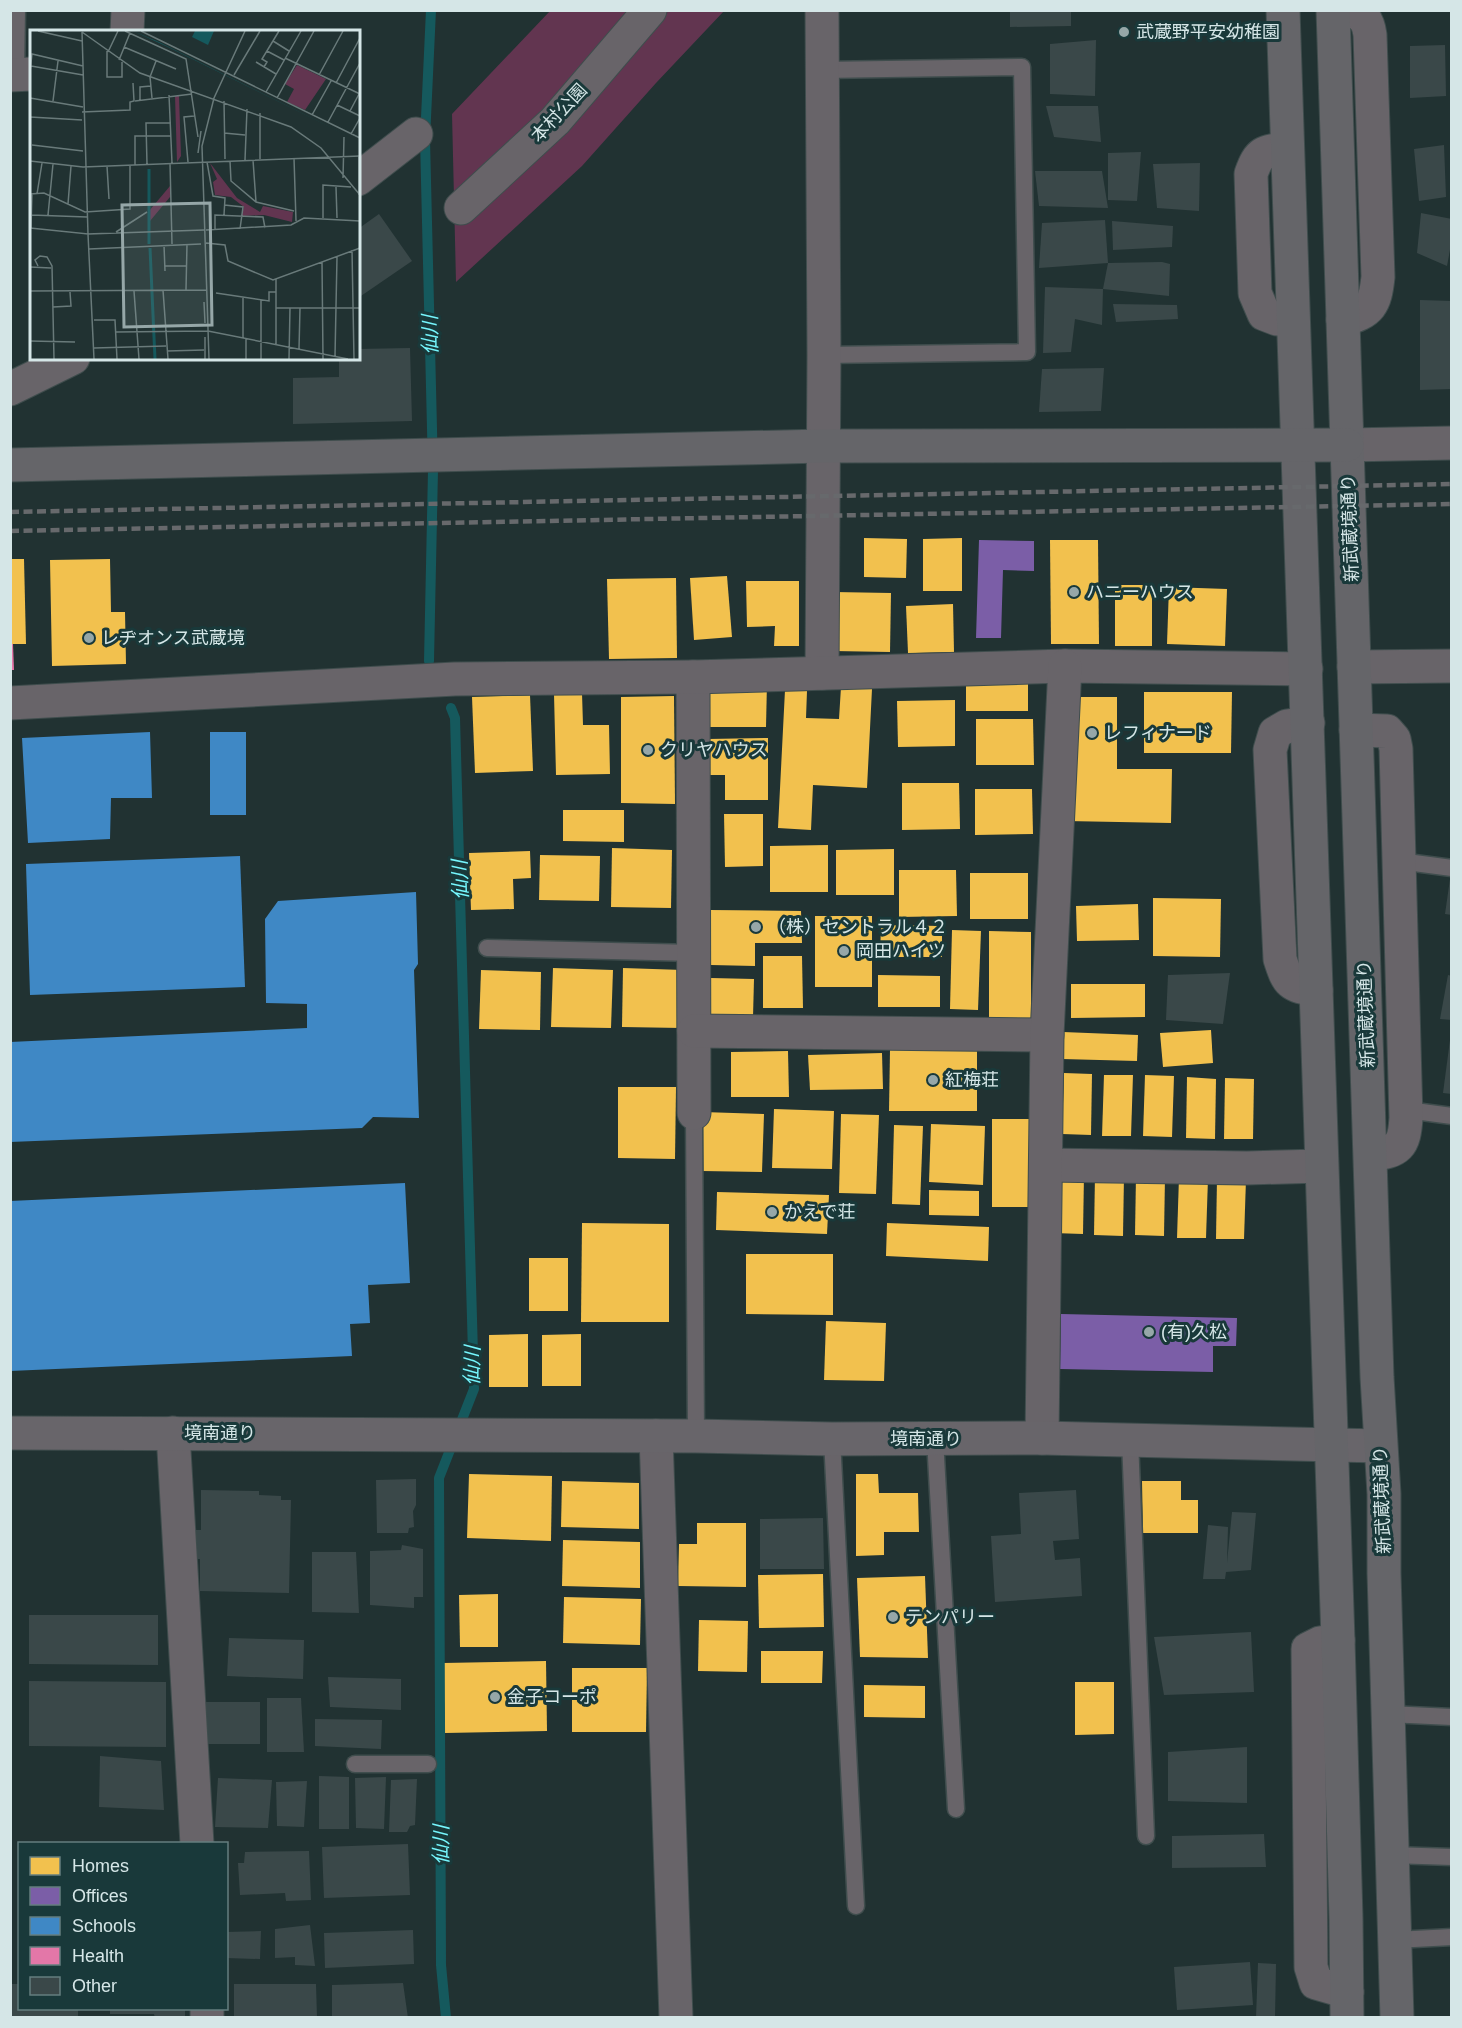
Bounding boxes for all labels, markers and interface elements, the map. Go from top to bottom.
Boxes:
place label: 武蔵野平安幼稚園 [1136,22,1280,42]
marker: 武蔵野平安幼稚園 [1117,25,1131,39]
inset map [30,30,360,360]
street label: 本村公園 [527,80,591,146]
water label: 仙川 [419,313,441,355]
street label: 新武蔵境通り [1338,474,1362,582]
place label: ハニーハウス [1086,582,1194,602]
marker: ハニーハウス [1067,585,1081,599]
place label: レヂオンス武蔵境 [101,628,245,648]
marker: レヂオンス武蔵境 [82,631,96,645]
place label: レフィナード [1104,723,1212,743]
marker: レフィナード [1085,726,1099,740]
place label: クリヤハウス [660,740,768,760]
marker: クリヤハウス [641,743,655,757]
water label: 仙川 [448,858,472,900]
place label: （株）セントラル４２ [768,917,948,937]
marker: （株）セントラル４２ [749,920,763,934]
place label: 岡田ハイツ [856,941,946,961]
marker: 岡田ハイツ [837,944,851,958]
street label: 新武蔵境通り [1354,960,1378,1068]
place label: 紅梅荘 [945,1070,999,1090]
marker: 紅梅荘 [926,1073,940,1087]
place label: かえで荘 [784,1202,855,1222]
marker: かえで荘 [765,1205,779,1219]
place label: (有)久松 [1161,1322,1227,1342]
marker: (有)久松 [1142,1325,1156,1339]
water label: 仙川 [461,1344,483,1386]
street label: 境南通り [184,1423,256,1443]
street label: 境南通り [890,1429,962,1449]
street label: 新武蔵境通り [1370,1446,1394,1554]
place label: テンパリー [905,1607,995,1627]
marker: テンパリー [886,1610,900,1624]
place label: 金子コーポ [507,1687,597,1707]
marker: 金子コーポ [488,1690,502,1704]
water label: 仙川 [430,1823,452,1865]
legend [18,1842,228,2010]
text: Homes [72,1856,129,1876]
text: Offices [72,1886,128,1906]
text: Schools [72,1916,136,1936]
text: Health [72,1946,124,1966]
text: Other [72,1976,117,1996]

